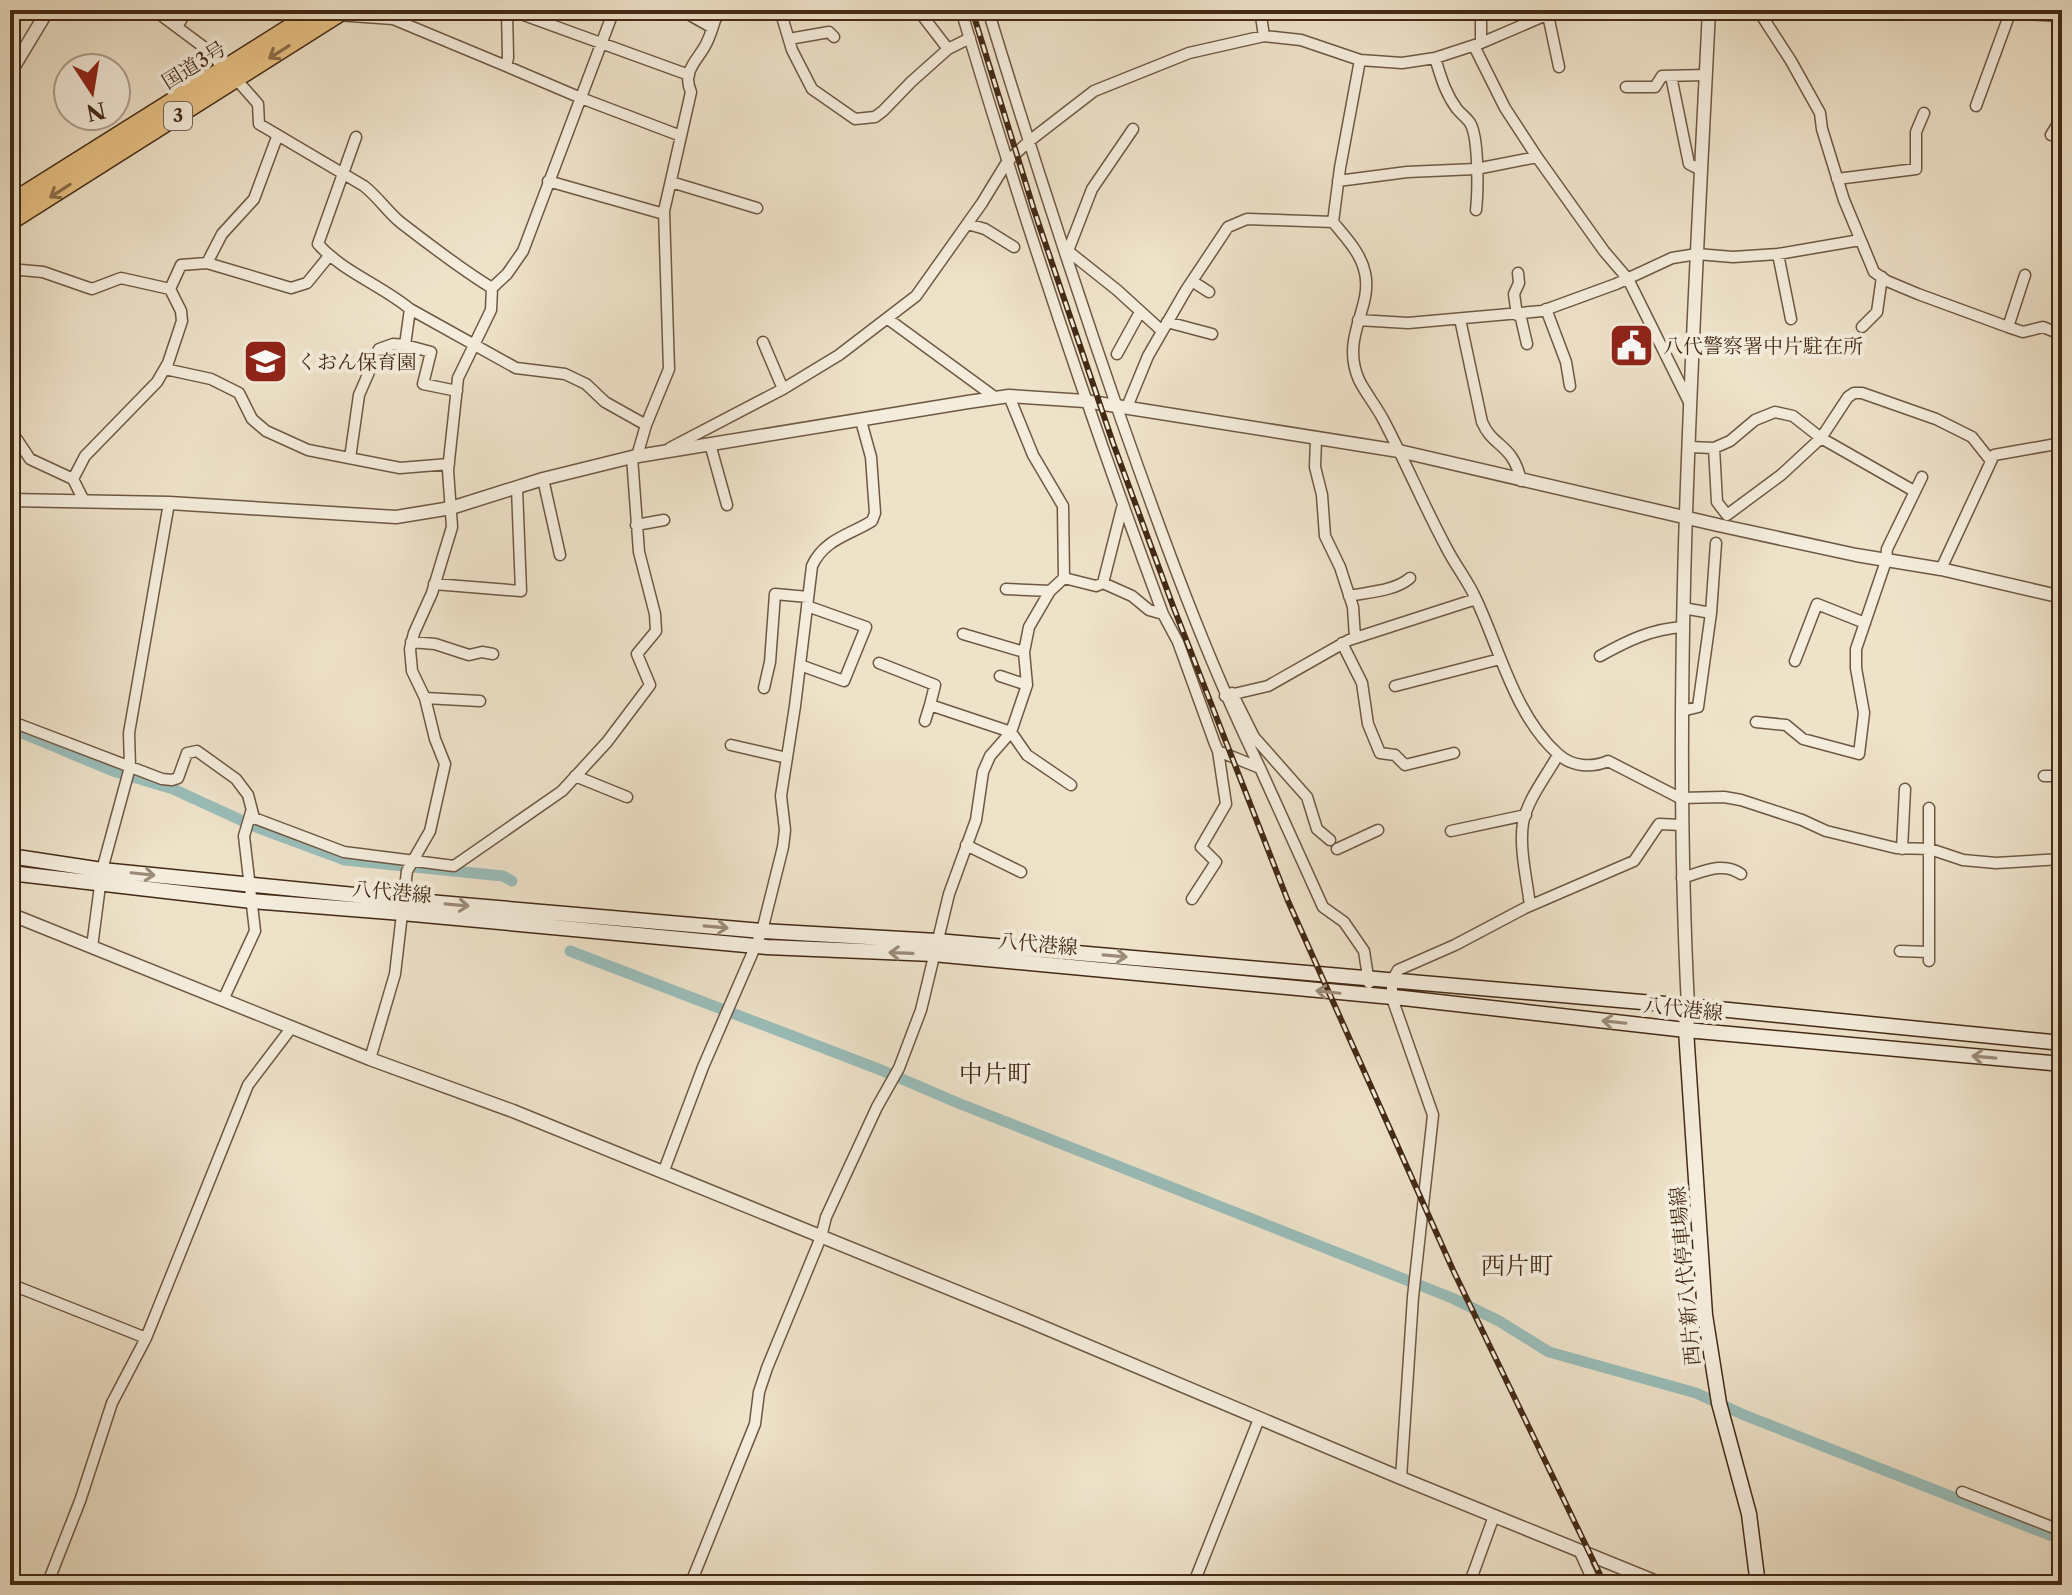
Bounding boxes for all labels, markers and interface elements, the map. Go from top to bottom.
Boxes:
street label: 国道3号 [158,36,230,94]
one-way arrow [269,43,291,60]
north arrow [52,52,132,132]
text: N [84,96,108,126]
road number: 3 [164,102,192,130]
one-way arrow [49,182,71,199]
public building icon: 八代警察署中片駐在所 [1608,322,1656,370]
place label: 八代警察署中片駐在所 [1663,334,1863,358]
school or university icon: くおん保育園 [242,338,290,386]
place label: くおん保育園 [297,350,417,374]
one-way arrow [129,867,156,882]
street label: 八代港線 [351,877,433,907]
one-way arrow [443,897,470,912]
one-way arrow [702,920,729,935]
street label: 八代港線 [997,929,1079,959]
one-way arrow [888,945,915,960]
one-way arrow [1101,949,1128,964]
one-way arrow [1315,984,1342,999]
street label: 八代港線 [1642,993,1724,1025]
one-way arrow [1601,1014,1628,1029]
one-way arrow [1971,1049,1998,1064]
district label: 中片町 [959,1059,1031,1088]
street label: 西片新八代停車場線 [1665,1185,1705,1367]
district label: 西片町 [1481,1251,1553,1280]

